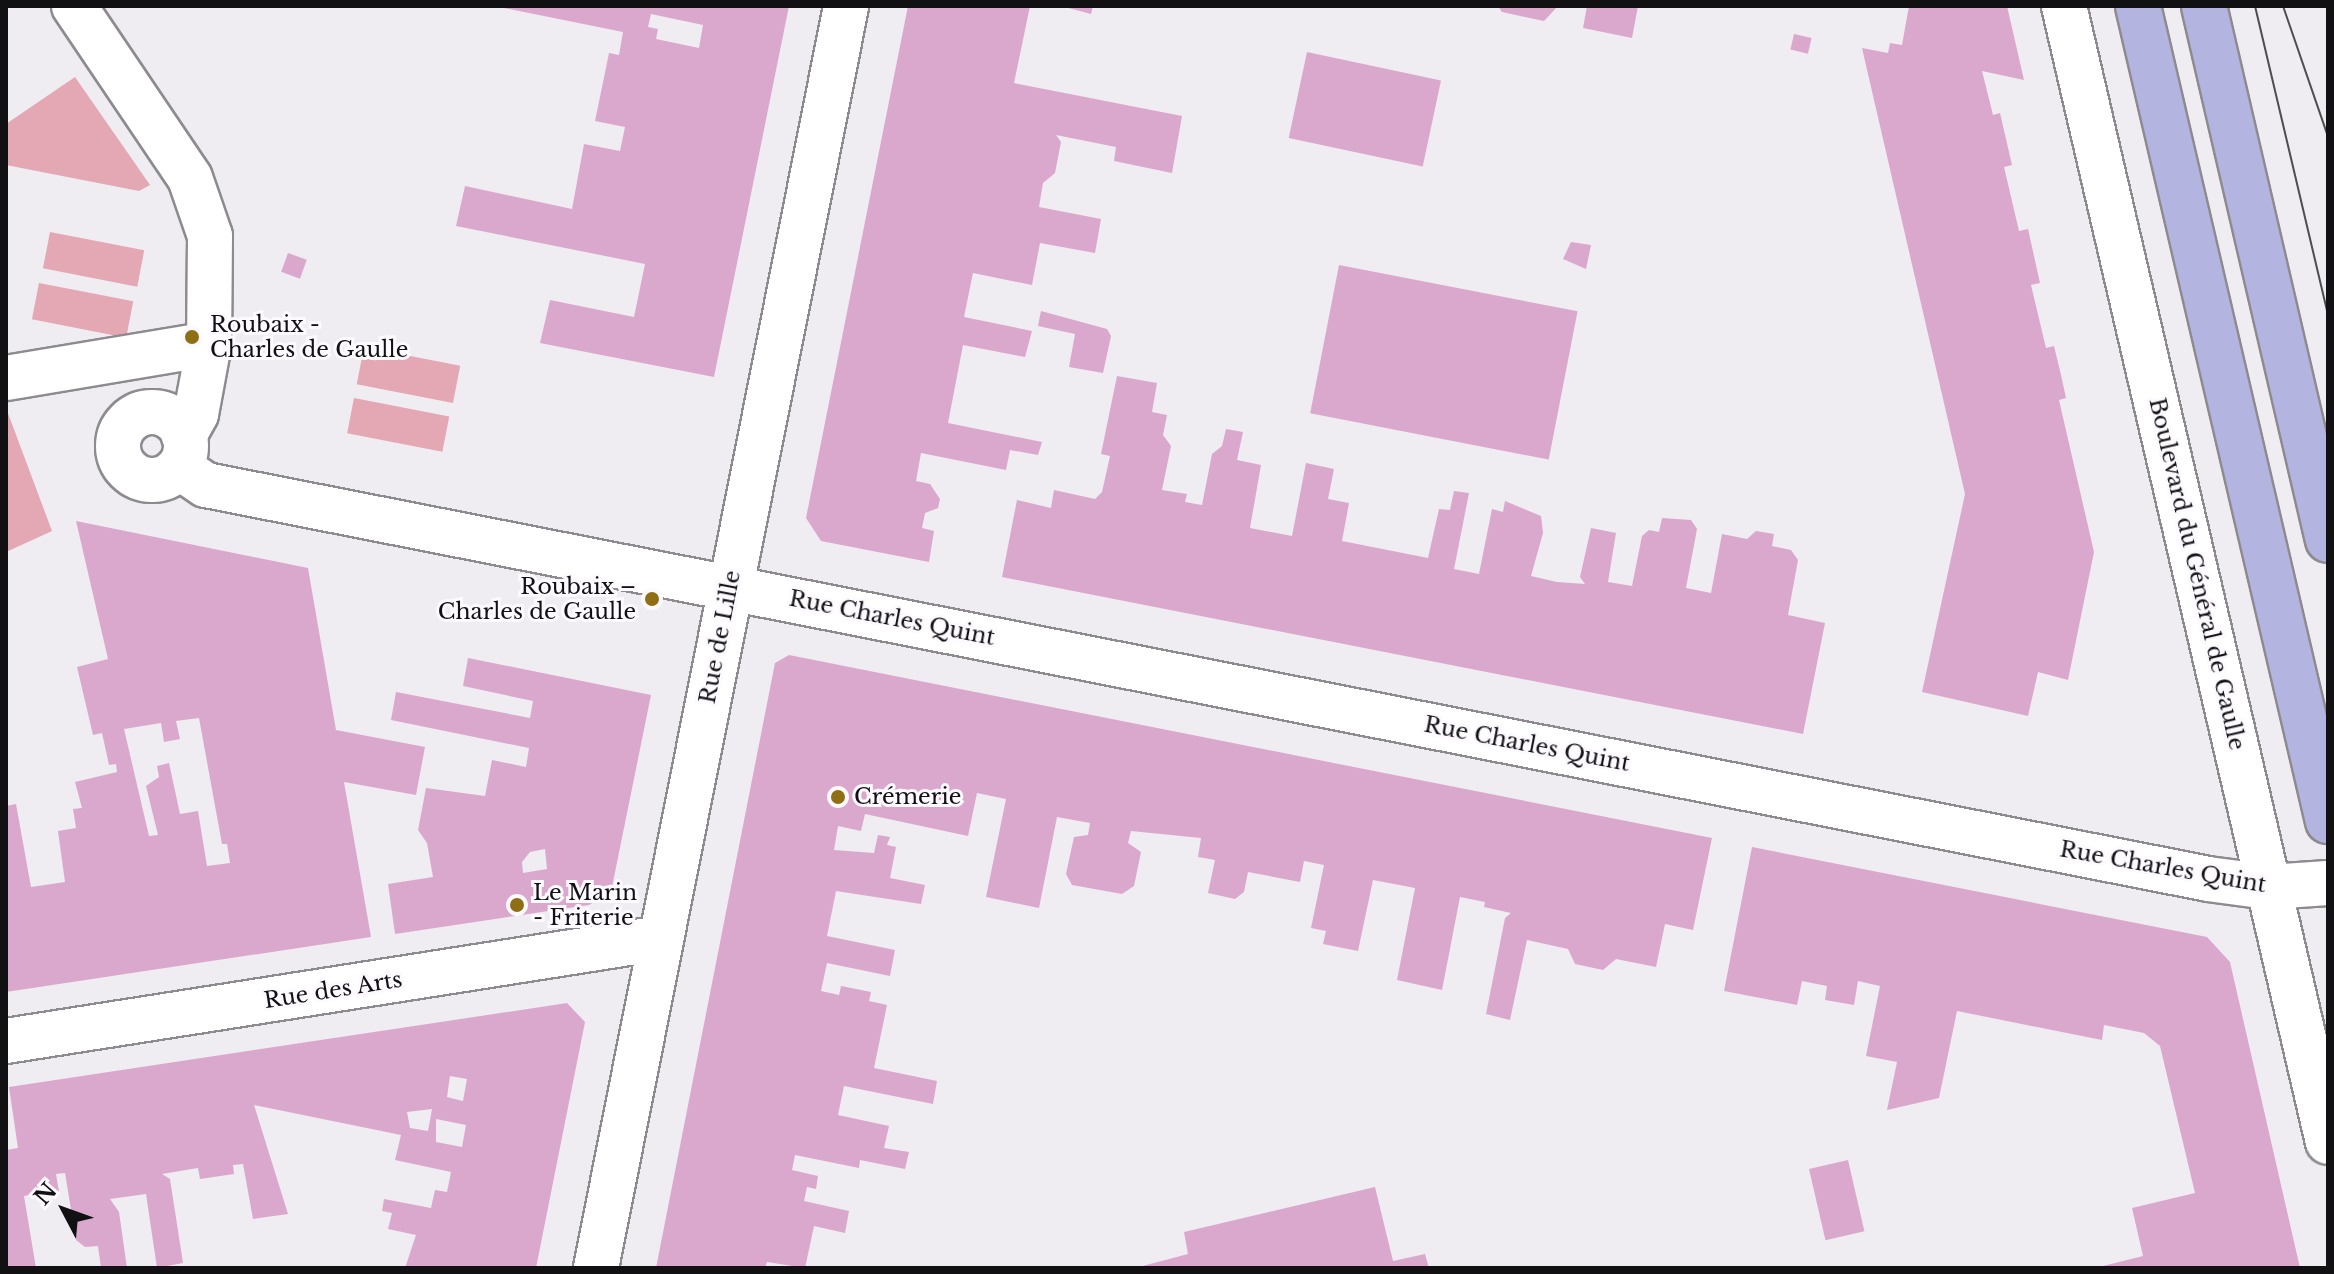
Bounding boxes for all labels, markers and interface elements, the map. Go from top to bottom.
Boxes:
place label: Roubaix - Charles de Gaulle [210,311,408,362]
marker: Roubaix - Charles de Gaulle [181,326,203,348]
street label: Boulevard du Général de Gaulle [2144,395,2250,753]
street label: Rue de Lille [694,568,746,706]
place label: Roubaix – Charles de Gaulle [438,573,636,624]
street label: Rue Charles Quint [787,585,997,651]
marker: Roubaix – Charles de Gaulle [643,590,661,608]
street label: Rue Charles Quint [1422,711,1632,777]
place label: Crémerie [854,784,961,810]
marker: Crémerie [829,788,847,806]
street label: Rue Charles Quint [2058,836,2268,898]
place label: Le Marin - Friterie [533,879,637,930]
marker: Le Marin - Friterie [508,896,526,914]
street label: Rue des Arts [262,966,404,1014]
north arrow [24,1170,104,1250]
text: N [29,1177,62,1211]

